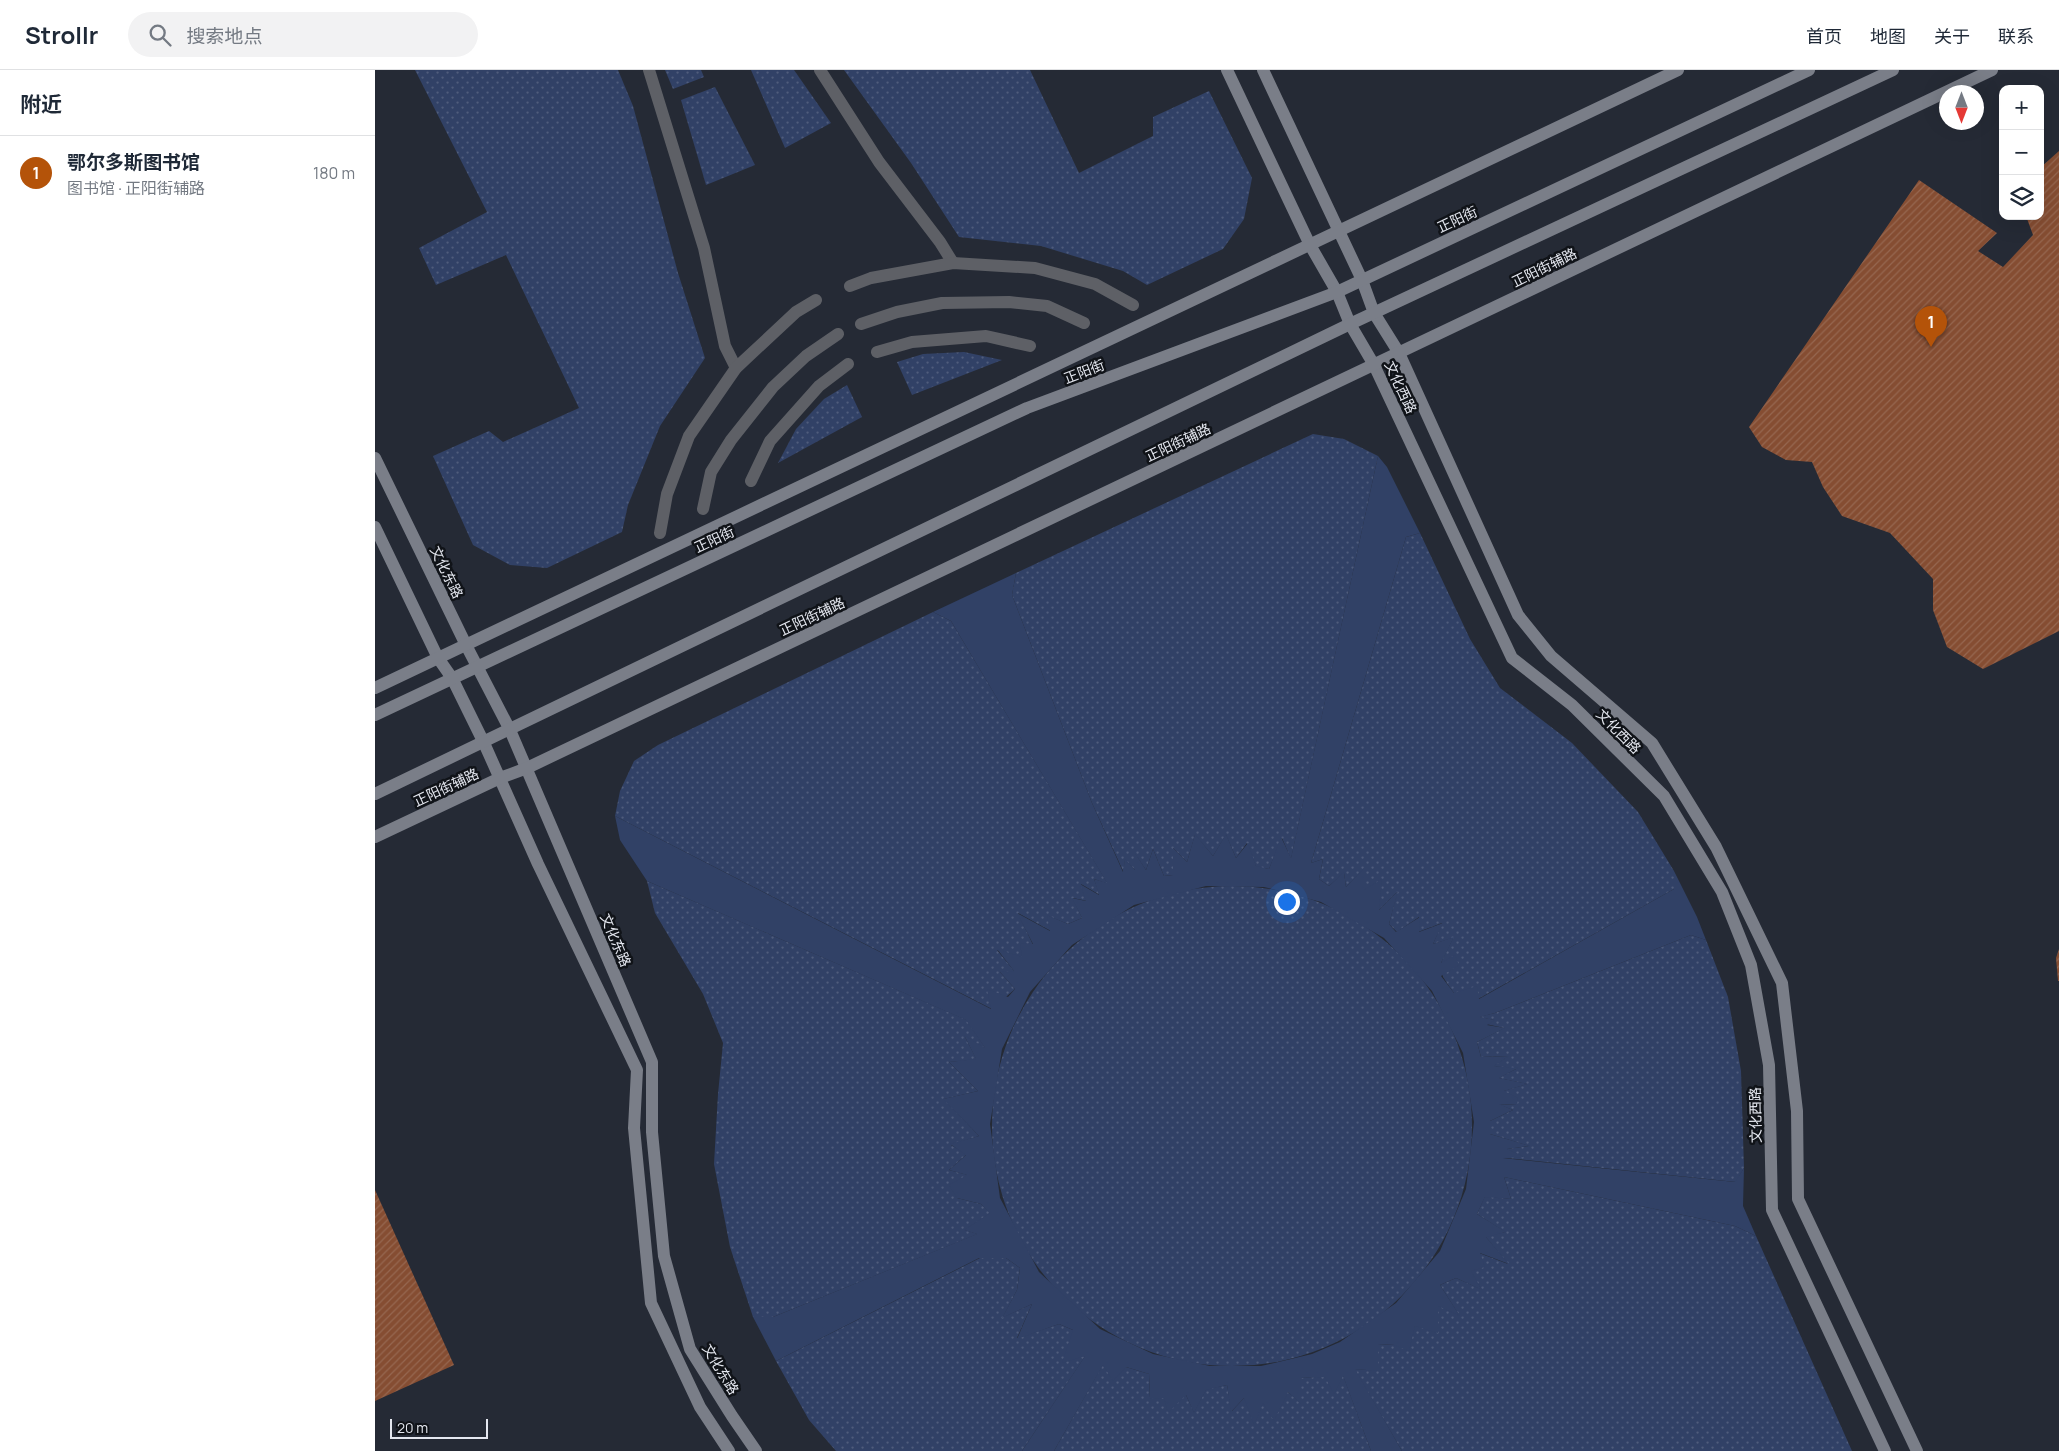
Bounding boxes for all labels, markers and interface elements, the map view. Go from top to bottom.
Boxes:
search box [128,12,478,57]
text: Strollr [25,18,98,51]
icon: search [146,21,174,49]
text: 搜索地点 [186,23,262,49]
text: 首页 [1806,24,1842,48]
text: 地图 [1870,24,1906,48]
text: 关于 [1934,24,1970,48]
text: 联系 [1998,24,2034,48]
north arrow [1939,85,1984,130]
map controls [1999,85,2044,220]
button: + [1999,85,2044,130]
text: 附近 [20,90,62,118]
button: − [1999,130,2044,175]
text: 鄂尔多斯图书馆 [67,149,200,175]
text: 1 [32,162,40,184]
text: 180 m [313,162,355,184]
button: layers [1999,175,2044,220]
text: 图书馆 · 正阳街辅路 [67,177,205,199]
street label: 正阳街 [1434,202,1480,236]
street label: 正阳街辅路 [1508,243,1580,291]
pin: 1 [1915,306,1947,347]
street label: 正阳街 [1061,355,1107,387]
street label: 文化西路 [1381,358,1421,416]
street label: 正阳街辅路 [1142,419,1214,465]
street label: 正阳街 [691,522,737,556]
street label: 文化东路 [426,543,468,601]
street label: 正阳街辅路 [776,593,848,639]
street label: 文化西路 [1592,704,1646,758]
street label: 正阳街辅路 [410,764,482,810]
your location [1274,889,1300,915]
street label: 文化东路 [596,911,636,969]
street label: 文化西路 [1745,1087,1765,1143]
street label: 文化东路 [698,1340,744,1398]
scale bar [390,1416,487,1439]
text: 20 m [397,1418,428,1437]

